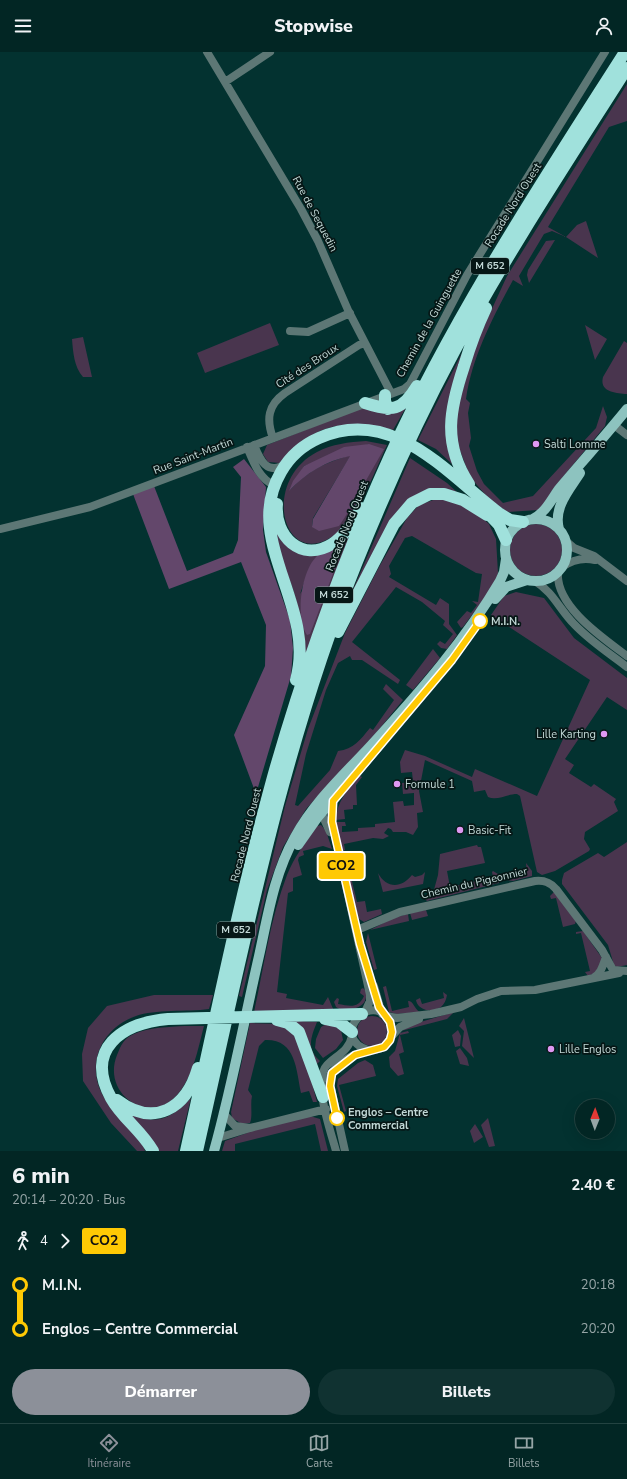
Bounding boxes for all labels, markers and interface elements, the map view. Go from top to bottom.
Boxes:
text: Stopwise [274,14,353,38]
icon: menu [12,15,34,37]
icon: person [593,15,615,37]
street label: Rocade Nord Ouest [481,160,545,250]
street label: Rue de Sequedin [289,174,341,254]
road number: M 652 [471,258,509,274]
street label: Chemin de la Guinguette [393,266,465,380]
street label: Cité des Broux [273,340,342,392]
street label: Rue Saint-Martin [151,434,235,478]
place label: Salti Lomme [544,437,606,452]
marker: Salti Lomme [531,439,541,449]
street label: Rocade Nord Ouest [322,478,372,573]
road number: M 652 [315,587,353,603]
marker: M.I.N. [472,613,488,629]
place label: M.I.N. [491,614,520,629]
place label: Lille Karting [536,727,596,742]
marker: Lille Karting [599,729,609,739]
place label: Formule 1 [405,777,455,792]
marker: Formule 1 [392,779,402,789]
street label: Rocade Nord Ouest [227,786,265,884]
place label: Basic-Fit [468,823,511,838]
marker: Basic-Fit [455,825,465,835]
line badge: CO2 [318,853,364,879]
text: CO2 [327,856,355,875]
street label: Chemin du Pigeonnier [419,863,529,903]
road number: M 652 [217,922,255,938]
place label: Lille Englos [559,1042,616,1057]
marker: Lille Englos [546,1044,556,1054]
north arrow [575,1099,615,1139]
map controls [575,1099,615,1139]
place label: Englos – Centre Commercial [348,1105,428,1133]
marker: Englos – Centre Commercial [329,1110,345,1126]
text: 6 min [12,1161,70,1191]
text: 2.40 € [571,1175,615,1195]
text: 20:14 – 20:20 · Bus [12,1191,126,1209]
icon: walk [12,1230,34,1252]
icon: forward [54,1230,76,1252]
text: CO2 [90,1231,118,1250]
text: 4 [40,1232,48,1250]
text: M.I.N. [42,1275,82,1295]
text: 20:18 [581,1276,615,1294]
text: Englos – Centre Commercial [42,1319,238,1339]
text: 20:20 [581,1320,615,1338]
button: Démarrer [12,1369,310,1415]
button: Billets [318,1369,615,1415]
tab: Itinéraire [88,1432,131,1471]
tab: Carte [306,1432,333,1471]
tab: Billets [508,1432,539,1471]

